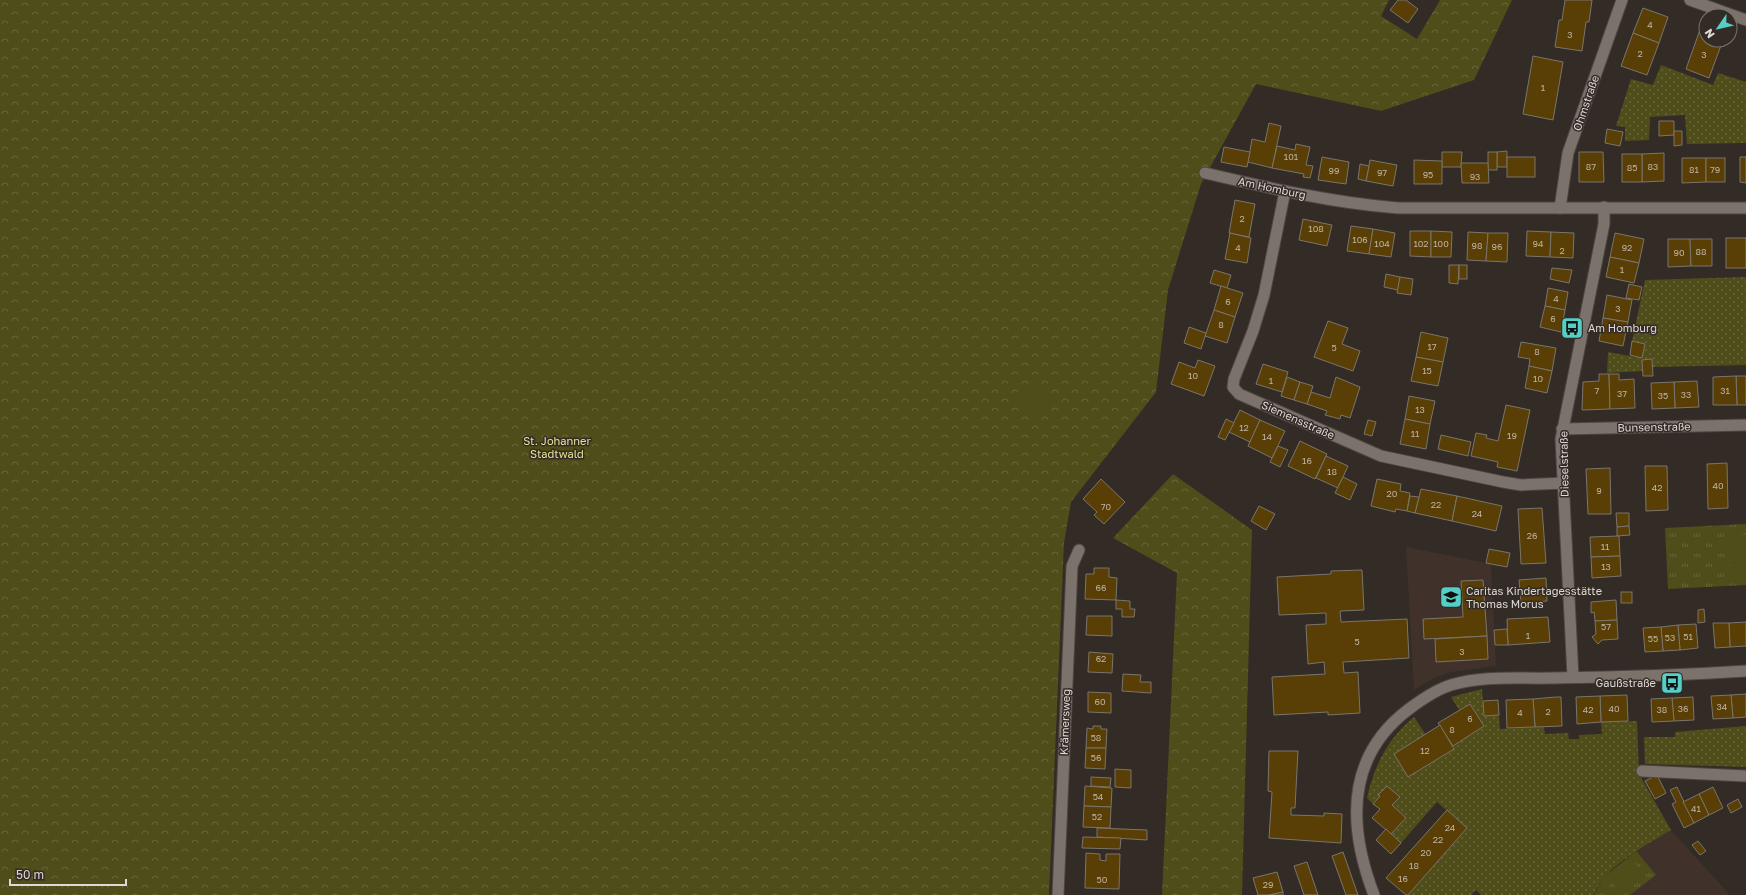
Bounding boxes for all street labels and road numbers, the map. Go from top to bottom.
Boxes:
street label: Ohmstraße [1570,73,1601,132]
street label: Am Homburg [1237,174,1307,201]
street label: Siemensstraße [1260,398,1337,441]
street label: Bunsenstraße [1617,419,1691,434]
street label: Dieselstraße [1556,431,1571,497]
street label: Krämersweg [1057,689,1072,755]

